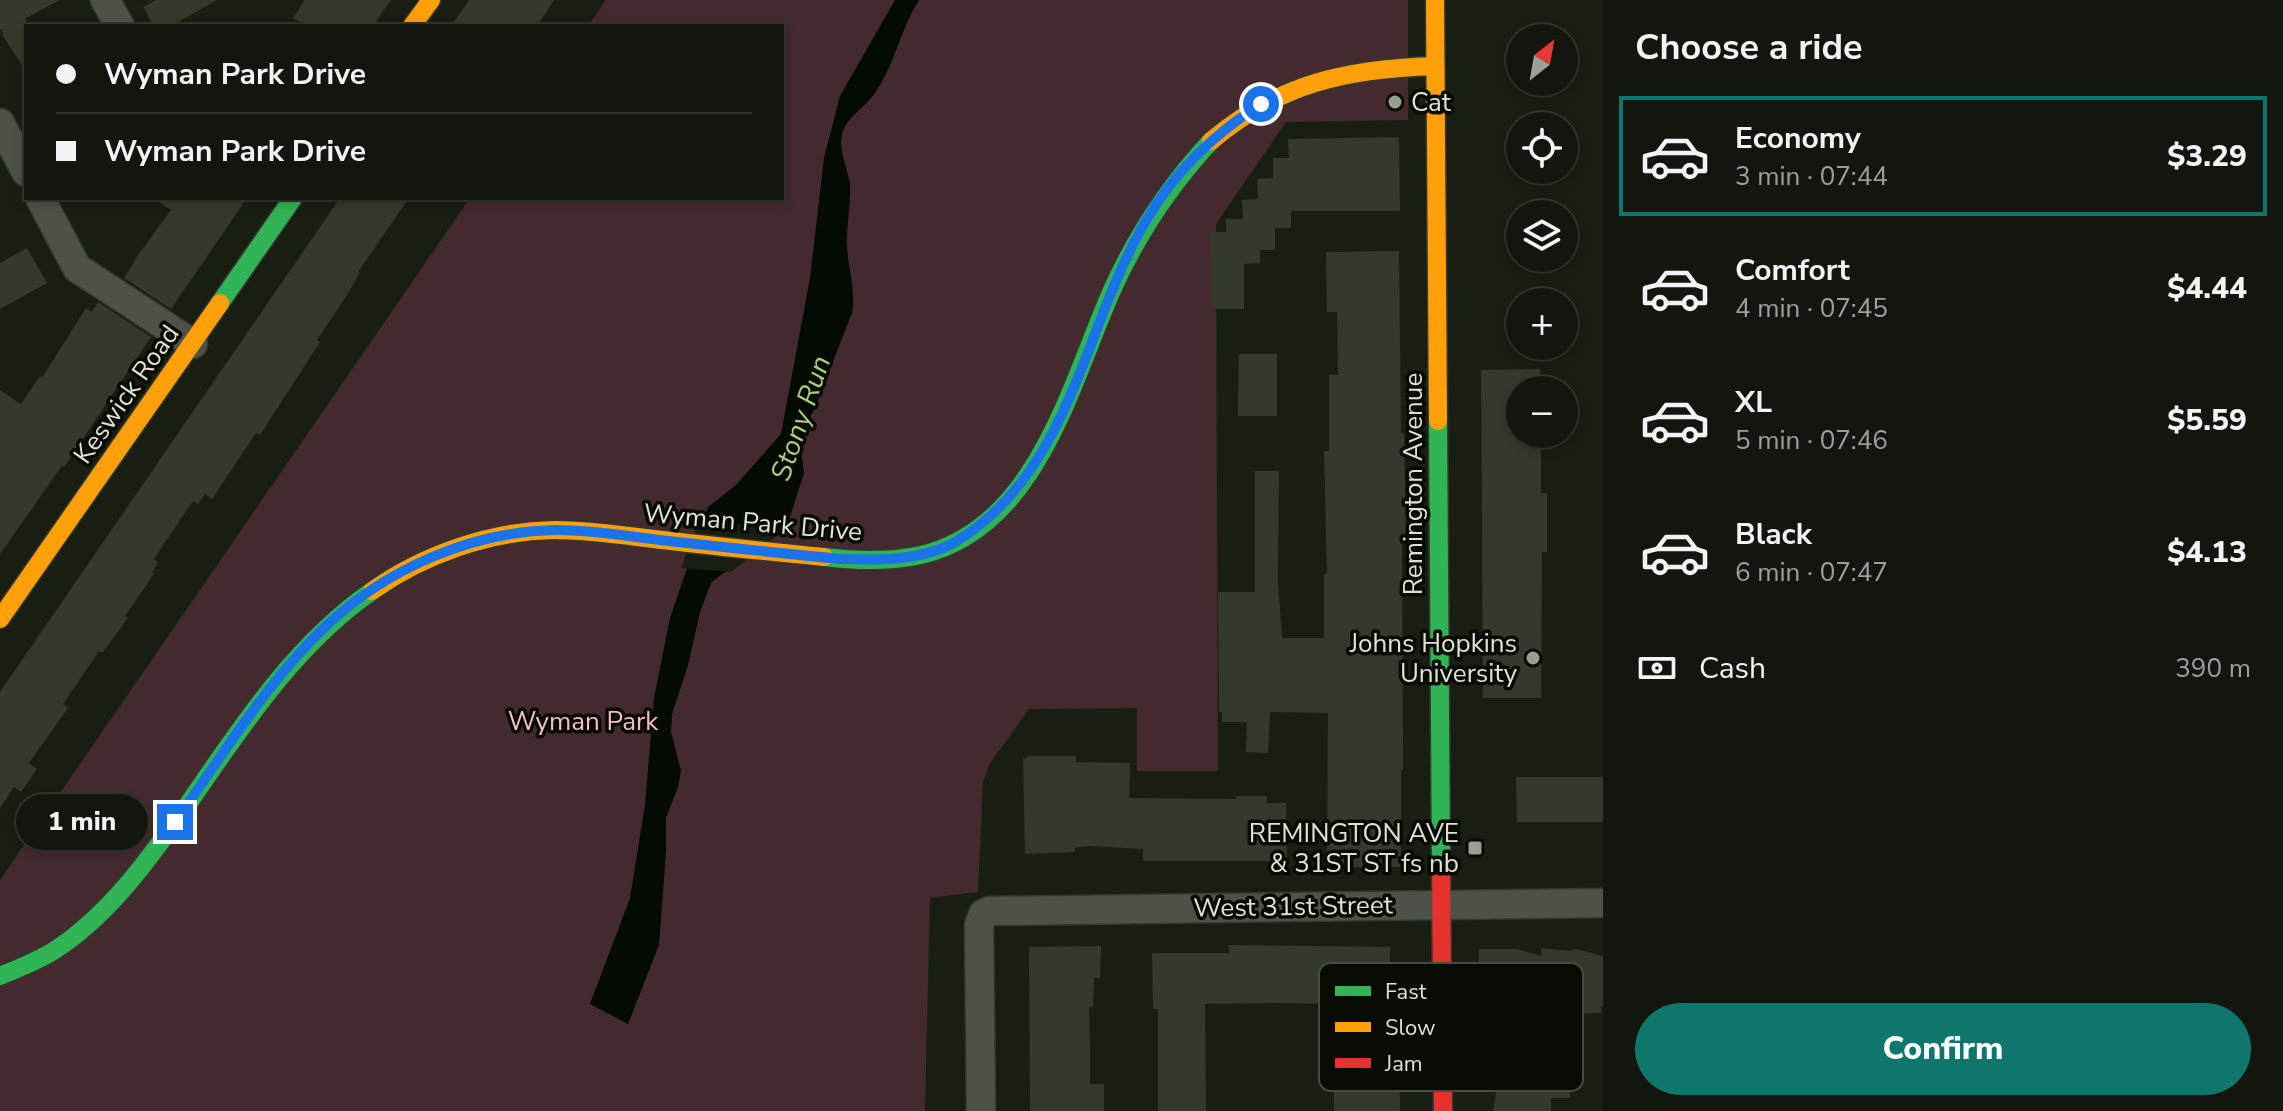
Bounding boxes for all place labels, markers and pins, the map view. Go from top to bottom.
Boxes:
place label: Cat [1411,85,1452,120]
marker: Cat [1386,93,1404,111]
place label: Johns Hopkins University [1349,626,1518,691]
marker: Johns Hopkins University [1524,649,1542,667]
place label: REMINGTON AVE & 31ST ST fs nb [1249,816,1459,881]
marker: REMINGTON AVE & 31ST ST fs nb [1466,839,1484,857]

